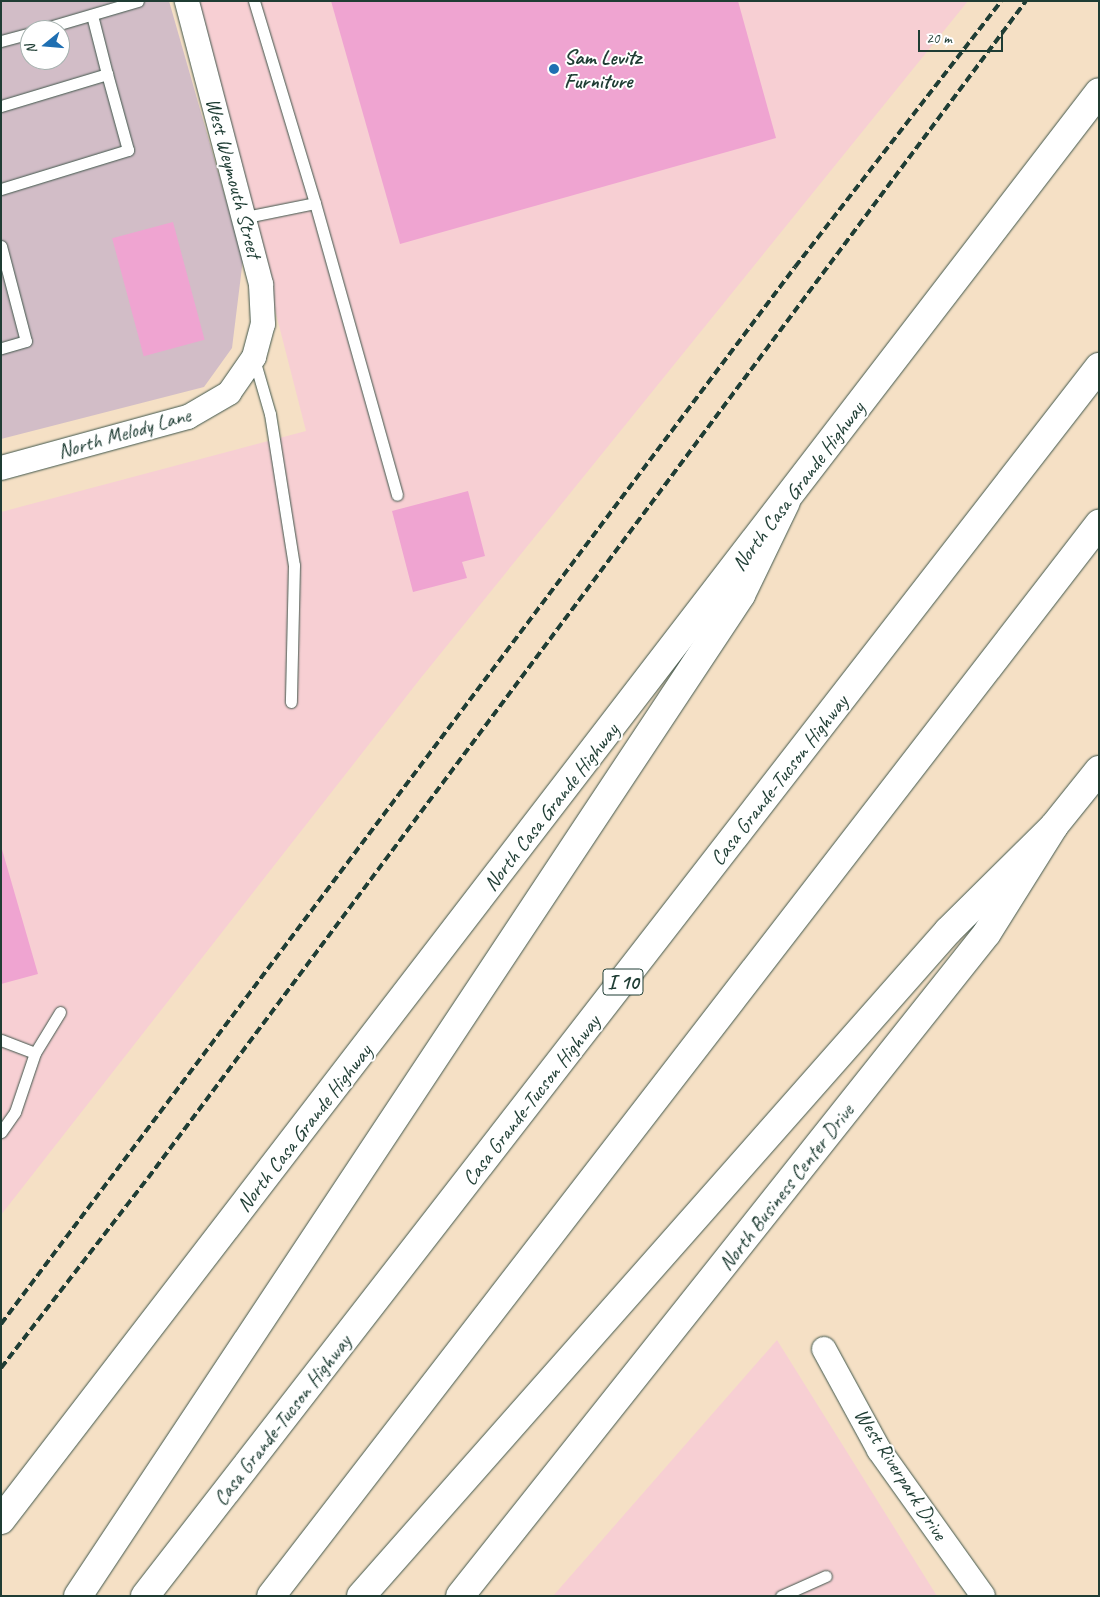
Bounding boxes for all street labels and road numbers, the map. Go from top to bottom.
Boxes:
street label: West Weymouth Street [200,94,268,262]
street label: North Casa Grande Highway [726,397,870,575]
street label: North Melody Lane [55,402,193,464]
street label: Casa Grande-Tucson Highway [705,690,853,870]
street label: North Casa Grande Highway [478,719,624,895]
road number: I 10 [602,964,644,1000]
street label: Casa Grande-Tucson Highway [457,1010,605,1190]
street label: North Casa Grande Highway [231,1040,377,1216]
street label: North Business Center Drive [713,1099,859,1275]
street label: Casa Grande-Tucson Highway [208,1330,356,1510]
street label: West Riverpark Drive [849,1403,953,1545]

